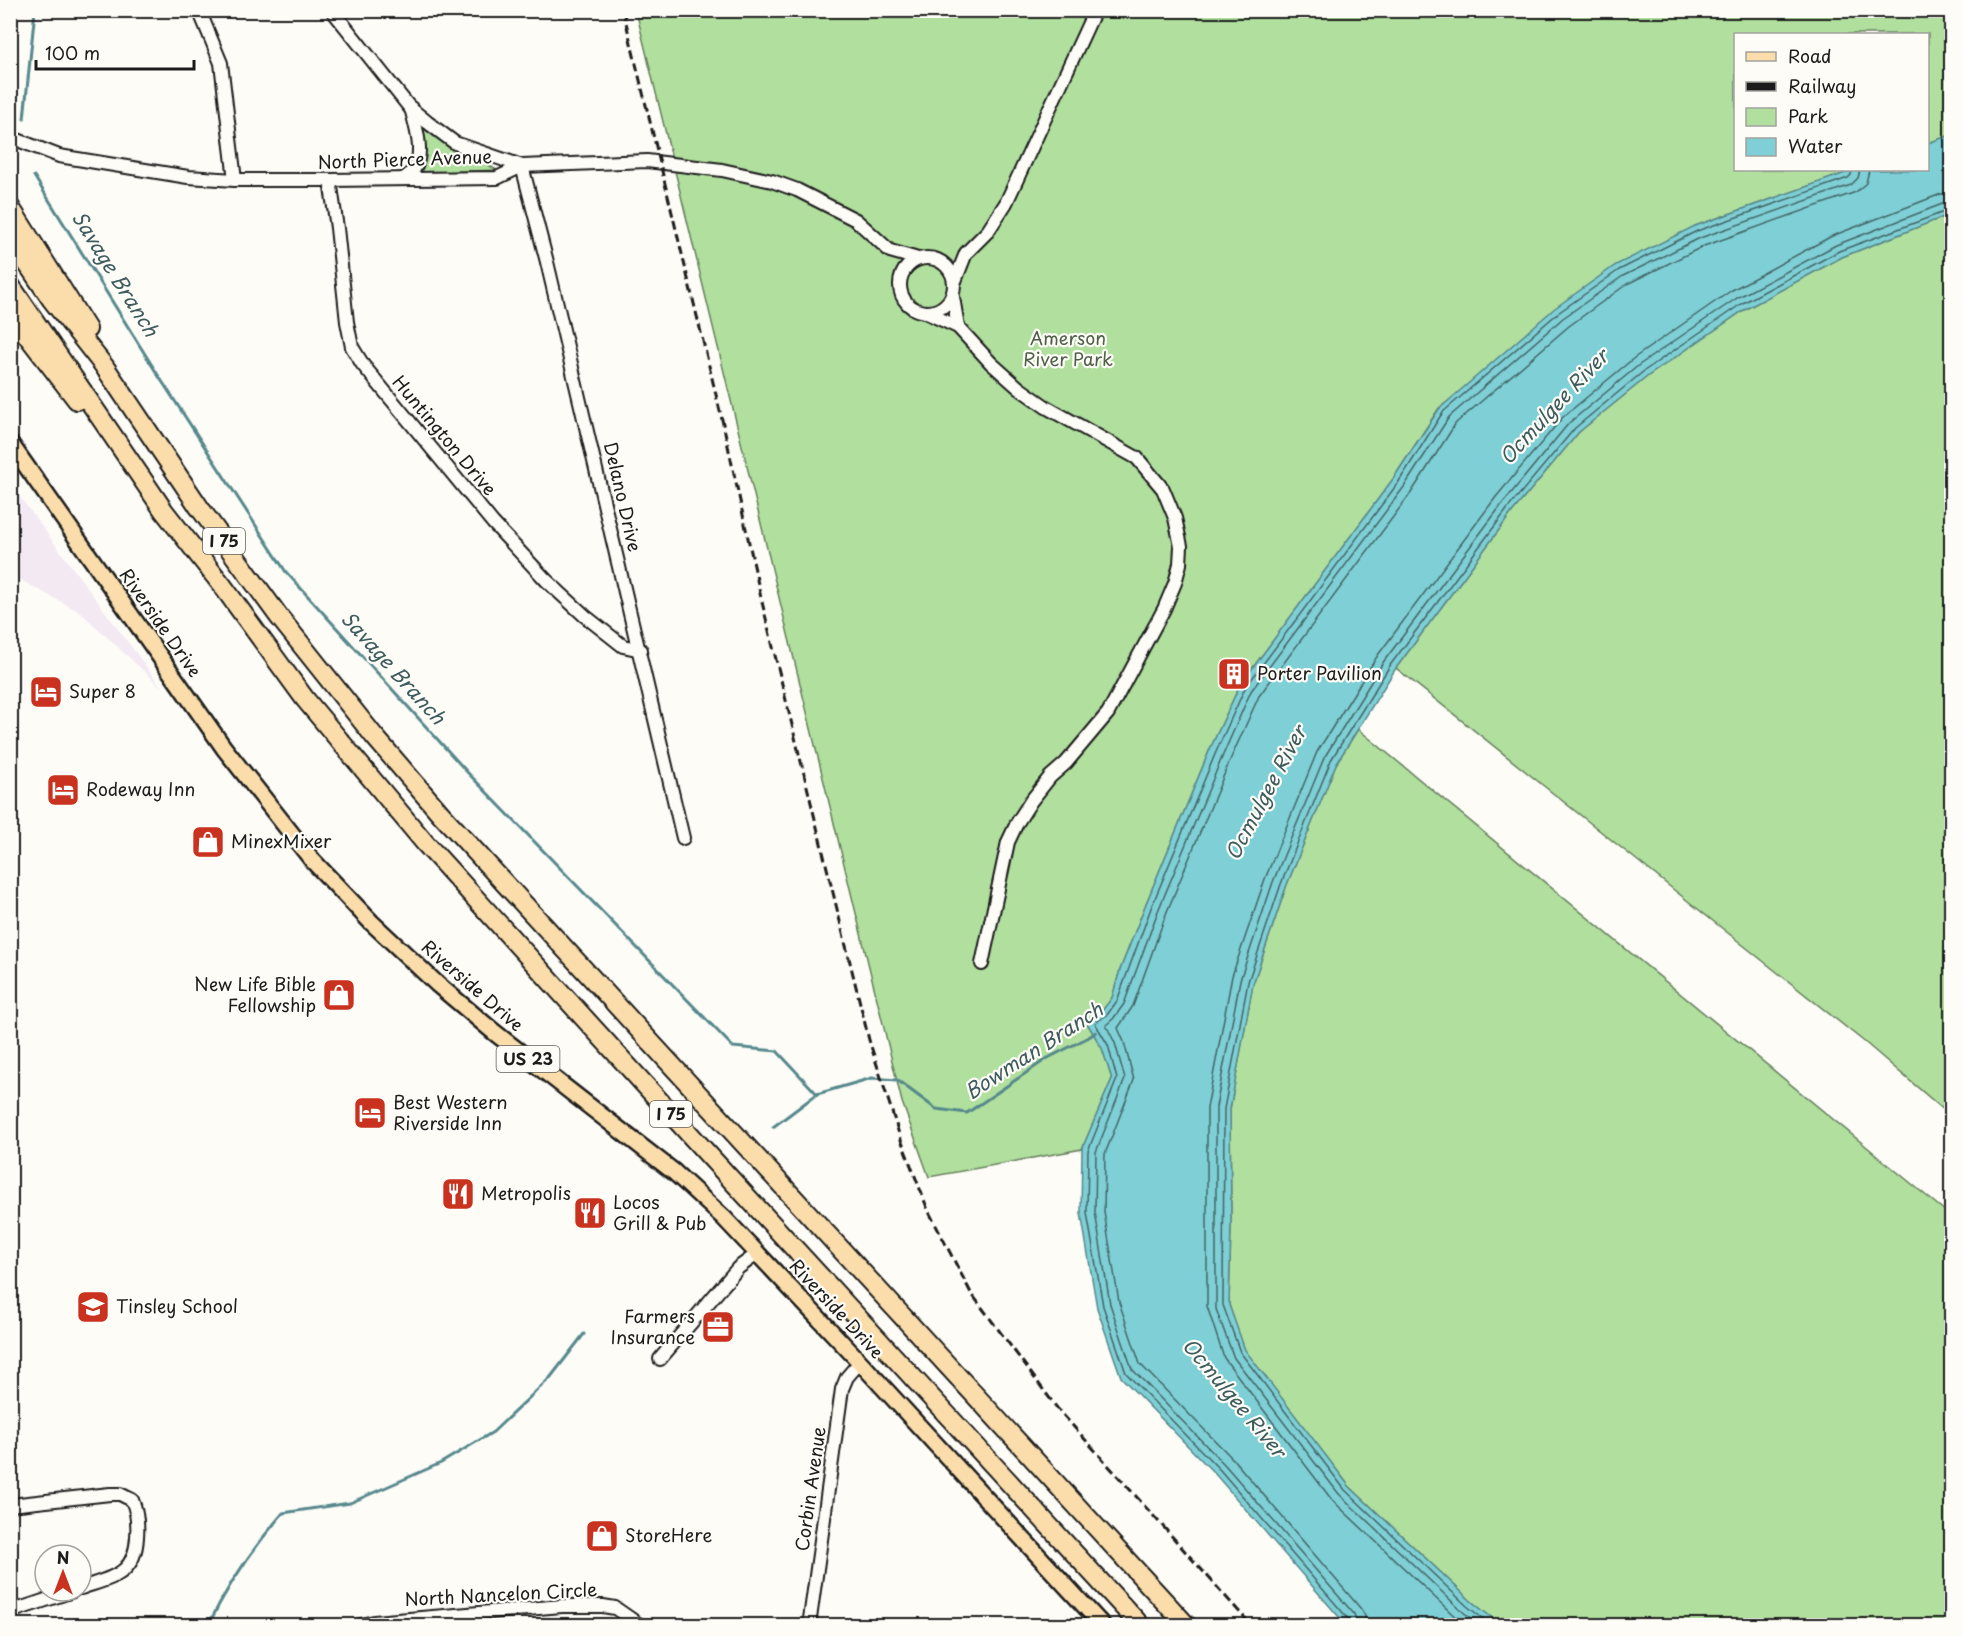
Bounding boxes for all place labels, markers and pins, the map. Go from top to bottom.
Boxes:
building icon: Porter Pavilion [1216,656,1252,692]
place label: Porter Pavilion [1257,659,1382,686]
hotel icon: Super 8 [28,674,64,710]
place label: Super 8 [69,677,136,704]
hotel icon: Rodeway Inn [45,772,81,808]
place label: Rodeway Inn [86,775,195,802]
shop icon: MinexMixer [190,824,226,860]
place label: MinexMixer [231,827,332,854]
place label: New Life Bible Fellowship [194,970,316,1018]
shop icon: New Life Bible Fellowship [321,977,357,1013]
place label: Best Western Riverside Inn [393,1088,508,1136]
hotel icon: Best Western Riverside Inn [352,1095,388,1131]
restaurant icon: Metropolis [440,1176,476,1212]
place label: Metropolis [481,1179,571,1206]
place label: Locos Grill & Pub [613,1188,707,1236]
restaurant icon: Locos Grill & Pub [572,1195,608,1231]
school or university icon: Tinsley School [75,1289,111,1325]
place label: Tinsley School [116,1292,238,1319]
place label: Farmers Insurance [610,1302,695,1350]
office icon: Farmers Insurance [700,1309,736,1345]
shop icon: StoreHere [584,1518,620,1554]
place label: StoreHere [625,1521,712,1548]

